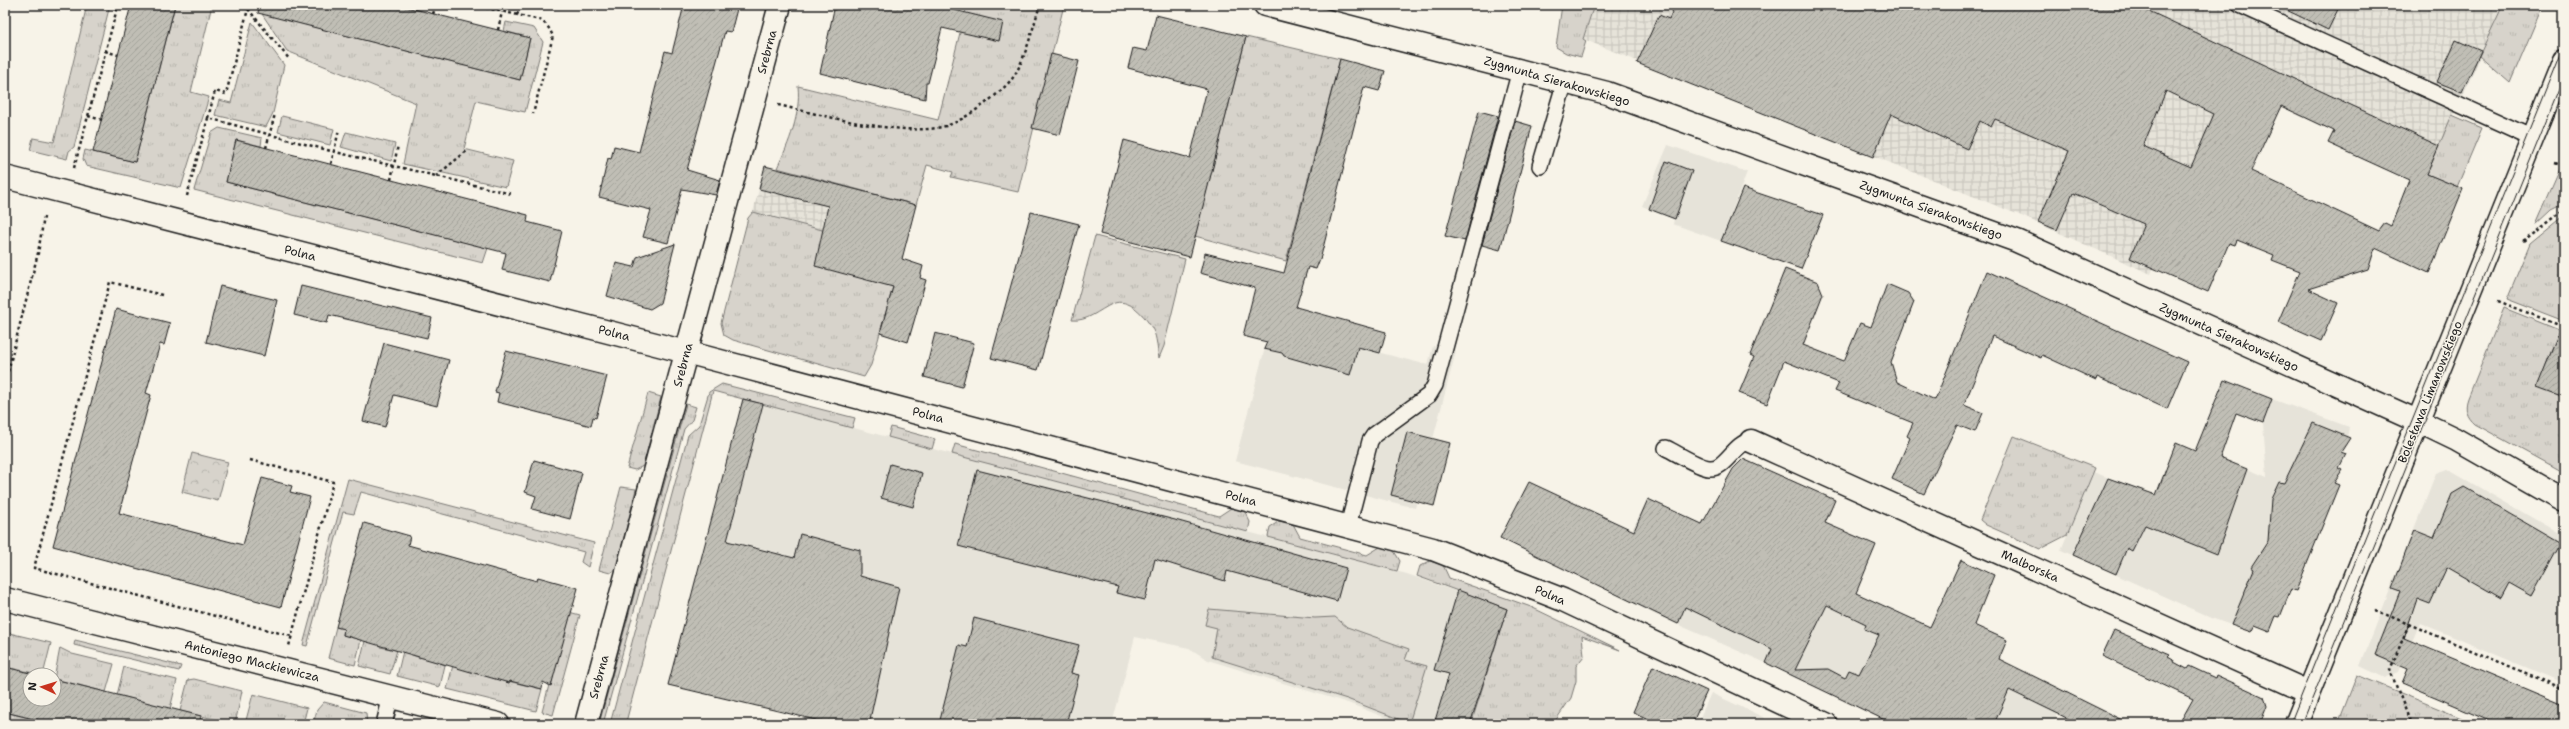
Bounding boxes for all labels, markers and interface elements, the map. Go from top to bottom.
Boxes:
street label: Srebrna [753,28,781,76]
street label: Zygmunta Sierakowskiego [1482,52,1632,110]
street label: Zygmunta Sierakowskiego [1857,177,2005,243]
street label: Polna [282,241,318,265]
street label: Zygmunta Sierakowskiego [2157,299,2301,375]
street label: Bolesława Limanowskiego [2394,319,2466,465]
street label: Polna [596,321,632,345]
street label: Srebrna [669,341,697,389]
street label: Polna [910,403,946,427]
street label: Polna [1223,486,1259,510]
street label: Malborska [1999,546,2062,586]
street label: Polna [1532,581,1568,609]
street label: Antoniego Mackiewicza [183,636,322,686]
street label: Srebrna [585,653,613,701]
north arrow [22,667,62,707]
text: N [25,681,40,691]

